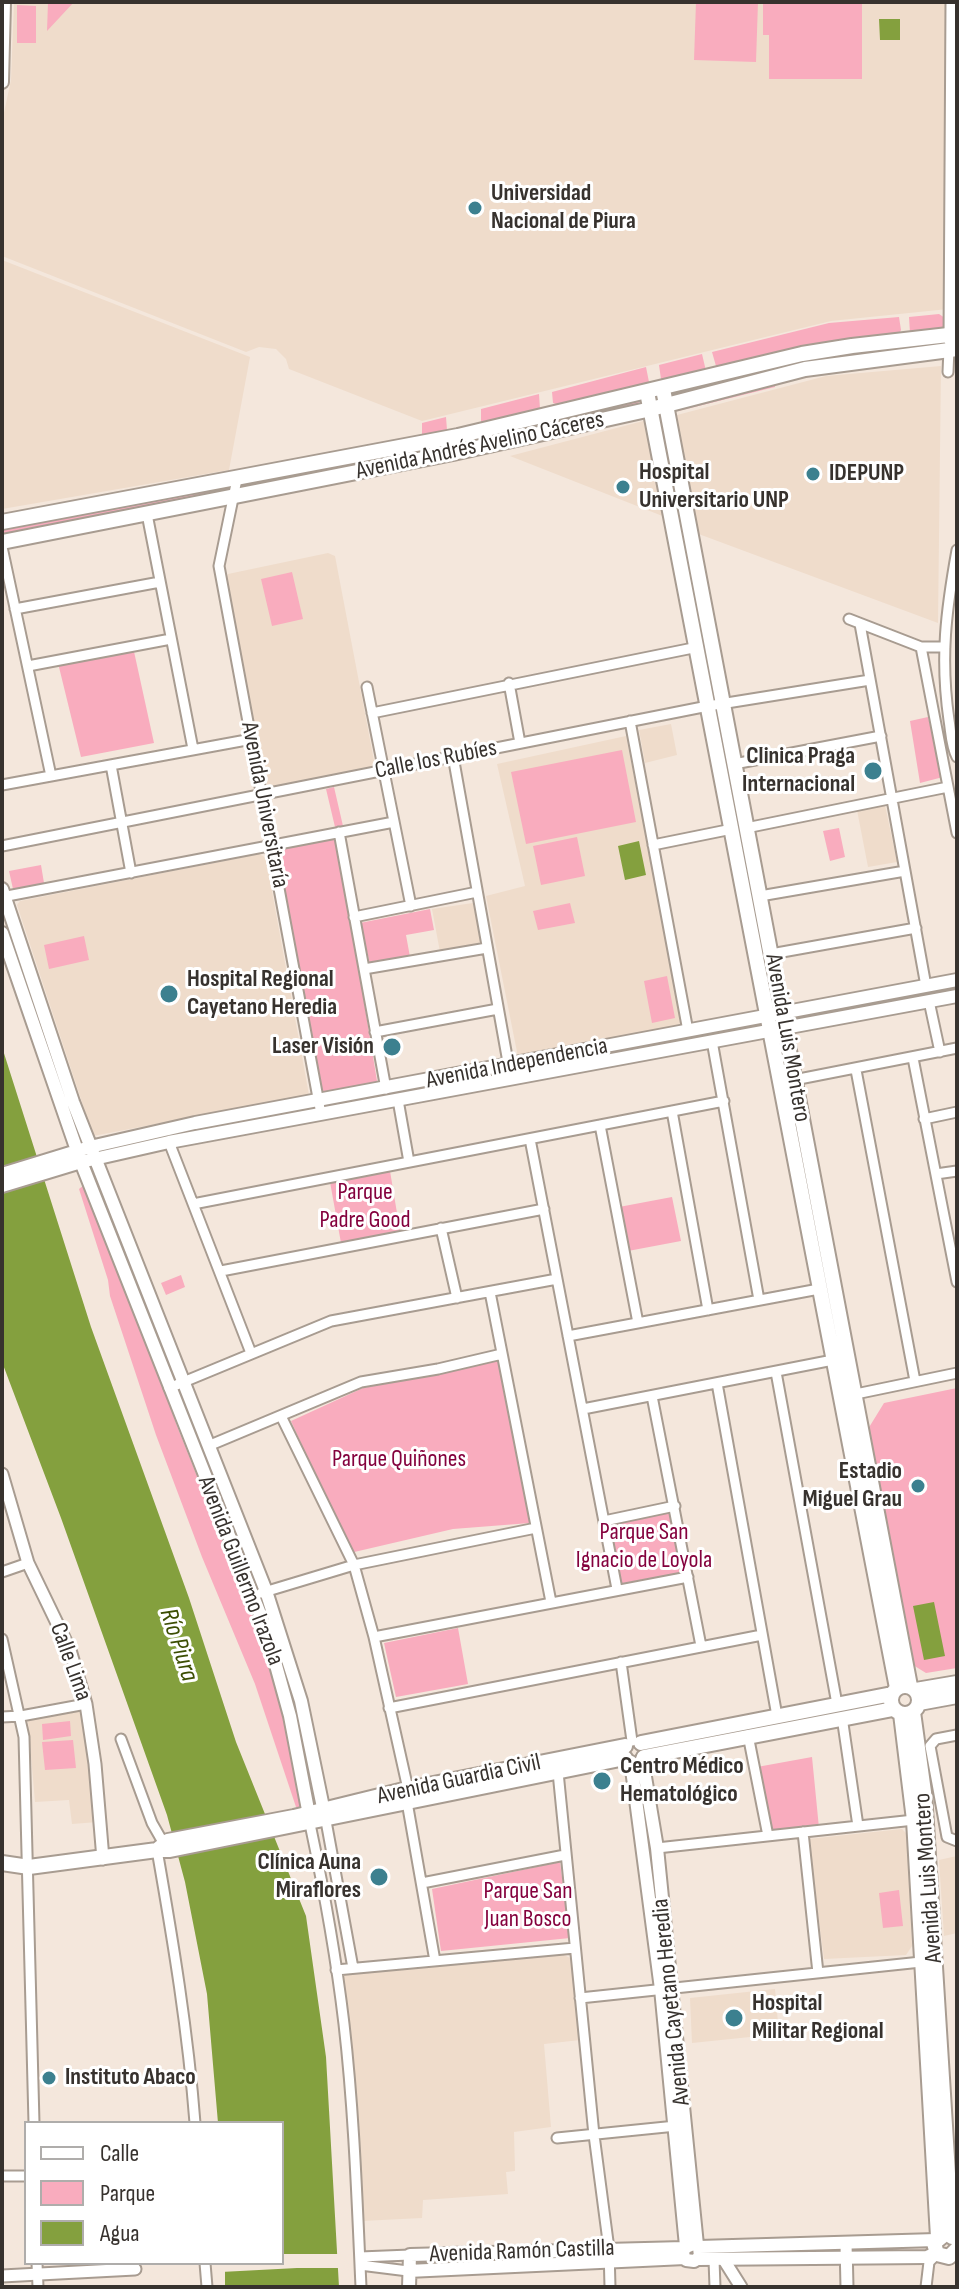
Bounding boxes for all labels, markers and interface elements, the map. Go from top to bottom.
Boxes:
place label: Universidad Nacional de Piura [491,180,636,236]
marker: Universidad Nacional de Piura [466,199,484,217]
street label: Avenida Andrés Avelino Cáceres [353,406,607,486]
place label: Hospital Universitario UNP [639,459,789,515]
place label: IDEPUNP [829,460,904,488]
marker: IDEPUNP [804,465,822,483]
marker: Hospital Universitario UNP [614,478,632,496]
street label: Avenida Universitaría [234,720,294,890]
street label: Calle los Rubíes [373,734,499,786]
place label: Clinica Praga Internacional [742,743,855,799]
marker: Clinica Praga Internacional [862,760,884,782]
street label: Avenida Luis Montero [758,952,816,1124]
place label: Hospital Regional Cayetano Heredia [187,966,337,1022]
marker: Hospital Regional Cayetano Heredia [158,983,180,1005]
street label: Avenida Independencia [424,1032,610,1096]
place label: Laser Visión [272,1033,374,1061]
marker: Laser Visión [381,1036,403,1058]
park label: Parque Padre Good [320,1179,410,1235]
park label: Parque Quiñones [332,1446,466,1474]
place label: Estadio Miguel Grau [803,1458,902,1514]
street label: Avenida Guillermo Irazola [191,1472,289,1670]
marker: Estadio Miguel Grau [909,1477,927,1495]
park label: Parque San Ignacio de Loyola [576,1519,712,1575]
water label: Río Piura [152,1605,204,1685]
street label: Calle Lima [43,1619,97,1705]
street label: Avenida Guardia Civil [375,1749,543,1811]
place label: Centro Médico Hematológico [620,1753,744,1809]
marker: Centro Médico Hematológico [591,1770,613,1792]
street label: Avenida Luis Montero [909,1792,949,1964]
place label: Clínica Auna Miraflores [258,1849,361,1905]
marker: Clínica Auna Miraflores [368,1866,390,1888]
park label: Parque San Juan Bosco [484,1878,572,1934]
street label: Avenida Cayetano Heredia [647,1897,697,2107]
place label: Hospital Militar Regional [752,1990,884,2046]
marker: Hospital Militar Regional [723,2007,745,2029]
place label: Instituto Abaco [65,2064,196,2092]
marker: Instituto Abaco [40,2069,58,2087]
legend [24,2121,284,2265]
text: Calle [100,2139,139,2168]
text: Parque [100,2179,155,2208]
text: Agua [100,2219,139,2248]
street label: Avenida Ramón Castilla [429,2234,615,2270]

